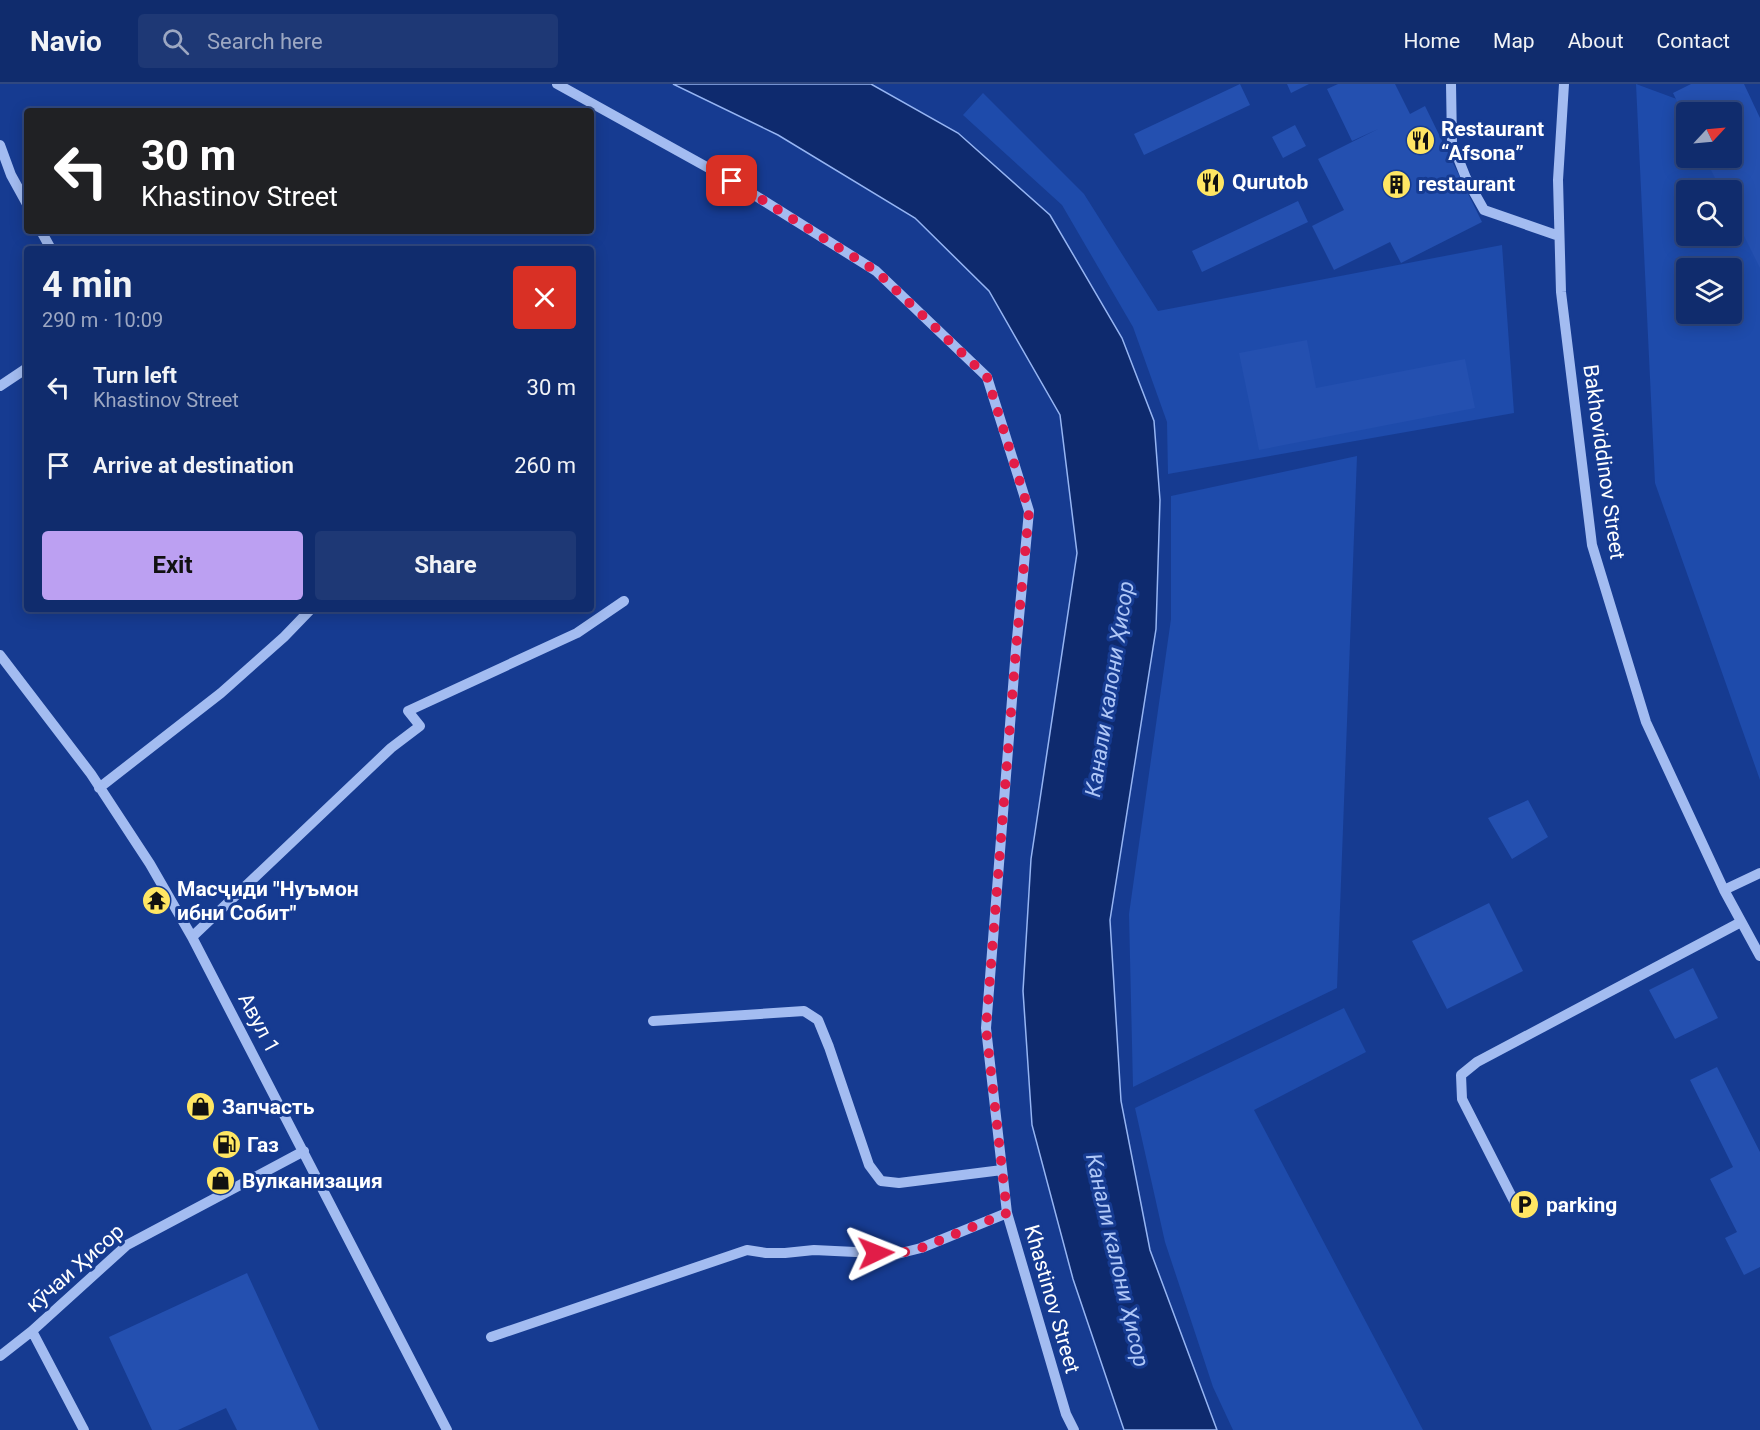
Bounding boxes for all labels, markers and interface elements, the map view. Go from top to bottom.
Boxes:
search box [138,14,558,68]
text: Navio [30,25,102,58]
icon: search [159,25,192,58]
text: Search here [207,29,323,54]
text: Home [1404,29,1460,53]
text: Map [1493,29,1535,53]
text: About [1568,29,1624,53]
text: Contact [1657,29,1730,53]
north arrow [1676,102,1742,168]
map controls [1676,102,1742,324]
place label: Restaurant “Afsona” [1441,117,1544,165]
restaurant icon: Restaurant “Afsona” [1404,125,1436,157]
text: 30 m [141,131,236,180]
icon: left [42,132,120,210]
pin [706,155,757,206]
icon: arrive [715,164,748,197]
restaurant icon: Qurutob [1195,166,1227,198]
building icon: restaurant [1381,168,1413,200]
place label: Qurutob [1232,170,1308,194]
place label: restaurant [1418,172,1515,196]
button: search [1676,180,1742,246]
text: Khastinov Street [141,181,338,213]
button: layers [1676,258,1742,324]
text: 4 min [42,264,133,306]
button: close [513,266,576,329]
text: 290 m · 10:09 [42,308,163,332]
text: Turn left [93,363,177,388]
street label: Bakhoviddinov Street [1578,363,1630,561]
icon: left [42,371,75,404]
text: 30 m [527,375,576,400]
text: Khastinov Street [93,388,239,412]
icon: arrive [42,449,75,482]
text: Arrive at destination [93,453,294,478]
text: 260 m [514,453,576,478]
button: Exit [42,531,303,600]
button: Share [315,531,576,600]
water label: Канали калони Ҳисор [1080,579,1139,799]
place label: Масҷиди "Нуъмон ибни Собит" [177,877,359,925]
temple icon: Масҷиди "Нуъмон ибни Собит" [140,885,172,917]
street label: Авул 1 [233,989,285,1057]
shop icon: Запчасть [185,1091,217,1123]
place label: Запчасть [222,1095,315,1119]
fuel station icon: Газ [210,1129,242,1161]
place label: Газ [247,1133,279,1157]
water label: Канали калони Ҳисор [1081,1151,1154,1369]
shop icon: Вулканизация [205,1165,237,1197]
place label: Вулканизация [242,1169,383,1193]
parking icon: parking [1509,1189,1541,1221]
place label: parking [1546,1193,1617,1217]
street label: кӯчаи Ҳисор [21,1219,129,1317]
position arrow [844,1221,908,1285]
street label: Khastinov Street [1019,1222,1085,1376]

